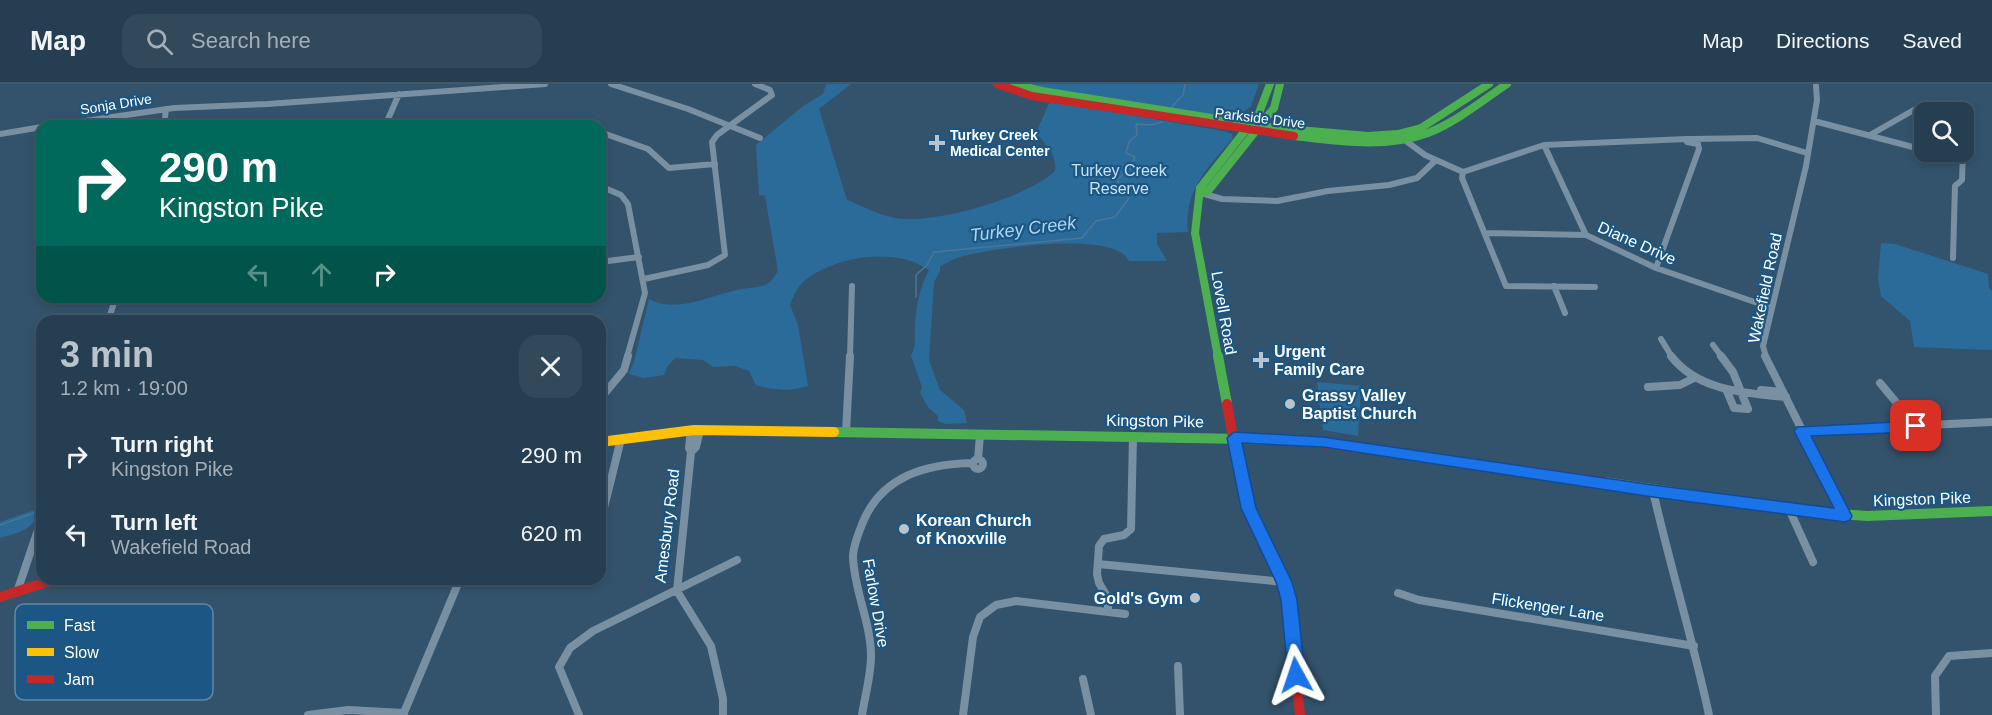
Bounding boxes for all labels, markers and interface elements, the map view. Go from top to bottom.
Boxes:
search box [122,14,542,68]
text: Map [30,25,86,56]
icon: search [143,25,176,58]
text: Search here [191,28,311,53]
text: Map [1702,29,1743,52]
text: Directions [1776,29,1869,52]
text: Saved [1902,29,1962,52]
street label: Sonja Drive [79,90,153,118]
map controls [1914,102,1974,162]
button: search [1914,102,1974,162]
street label: Parkside Drive [1214,105,1306,132]
place label: Turkey Creek Medical Center [950,127,1050,159]
marker: Turkey Creek Medical Center [928,134,946,152]
icon: right [60,144,138,222]
text: 290 m [159,144,278,191]
park label: Turkey Creek Reserve [1071,162,1168,197]
text: Kingston Pike [159,193,324,223]
water label: Turkey Creek [969,212,1078,245]
street label: Diane Drive [1595,218,1679,268]
street label: Wakefield Road [1745,231,1785,345]
icon: left [242,258,275,291]
icon: ahead [305,258,338,291]
icon: right [368,258,401,291]
street label: Lovell Road [1208,270,1240,356]
text: 3 min [60,334,154,375]
button: close [519,335,582,398]
place label: Urgent Family Care [1274,343,1365,378]
marker: Urgent Family Care [1252,351,1270,369]
text: 1.2 km · 19:00 [60,377,188,399]
place label: Grassy Valley Baptist Church [1302,387,1417,422]
marker: Grassy Valley Baptist Church [1283,397,1297,411]
pin [1890,400,1941,451]
icon: arrive [1899,409,1932,442]
street label: Kingston Pike [1106,412,1204,430]
text: Turn right [111,432,213,457]
icon: right [60,440,93,473]
text: 290 m [521,443,582,468]
text: Kingston Pike [111,458,233,480]
street label: Amesbury Road [652,468,682,584]
street label: Kingston Pike [1873,489,1971,509]
text: Turn left [111,510,197,535]
place label: Korean Church of Knoxville [916,512,1032,547]
icon: left [60,518,93,551]
text: 620 m [521,521,582,546]
marker: Korean Church of Knoxville [897,522,911,536]
text: Wakefield Road [111,536,251,558]
street label: Farlow Drive [860,557,892,649]
place label: Gold's Gym [1094,590,1183,607]
street label: Flickenger Lane [1490,590,1606,624]
marker: Gold's Gym [1188,591,1202,605]
legend [15,604,213,700]
text: Fast [64,617,96,634]
position arrow [1264,643,1328,707]
text: Slow [64,644,99,661]
text: Jam [64,671,94,688]

